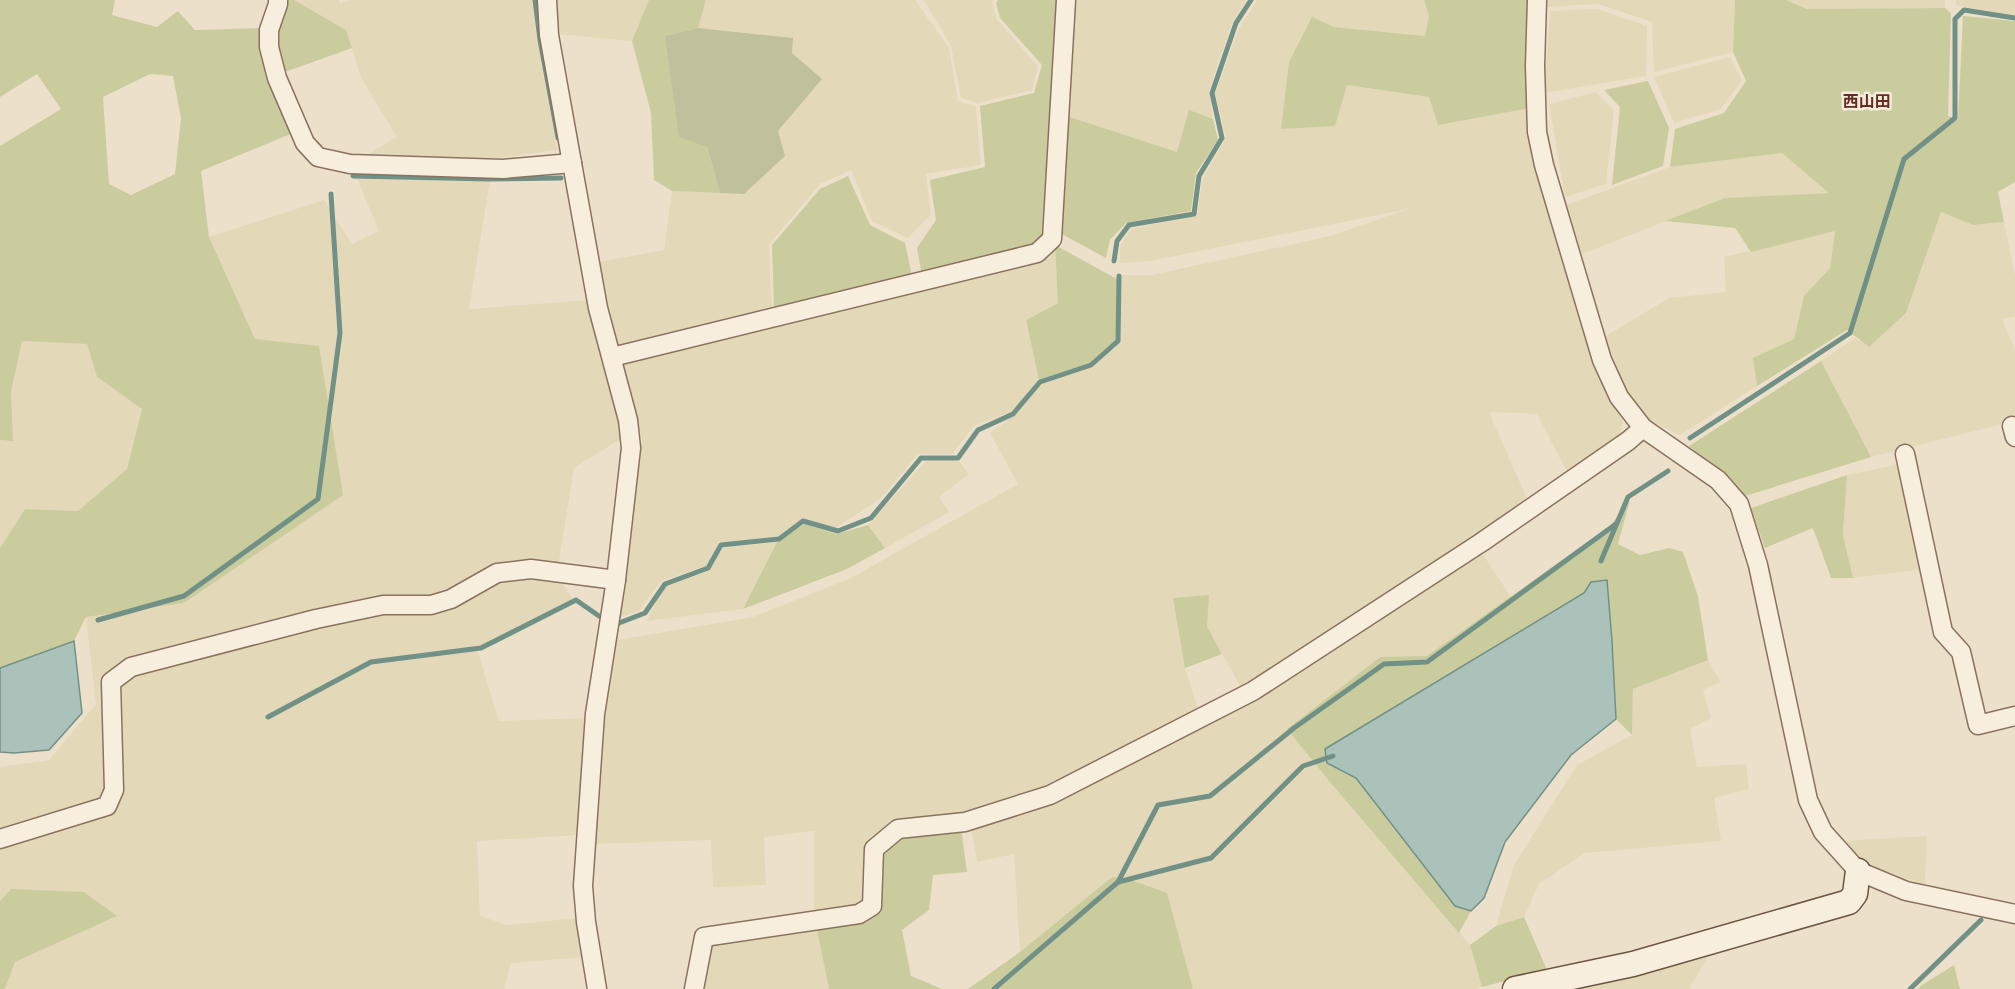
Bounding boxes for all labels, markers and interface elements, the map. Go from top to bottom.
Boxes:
district label: 西山田 [1843,91,1891,111]

